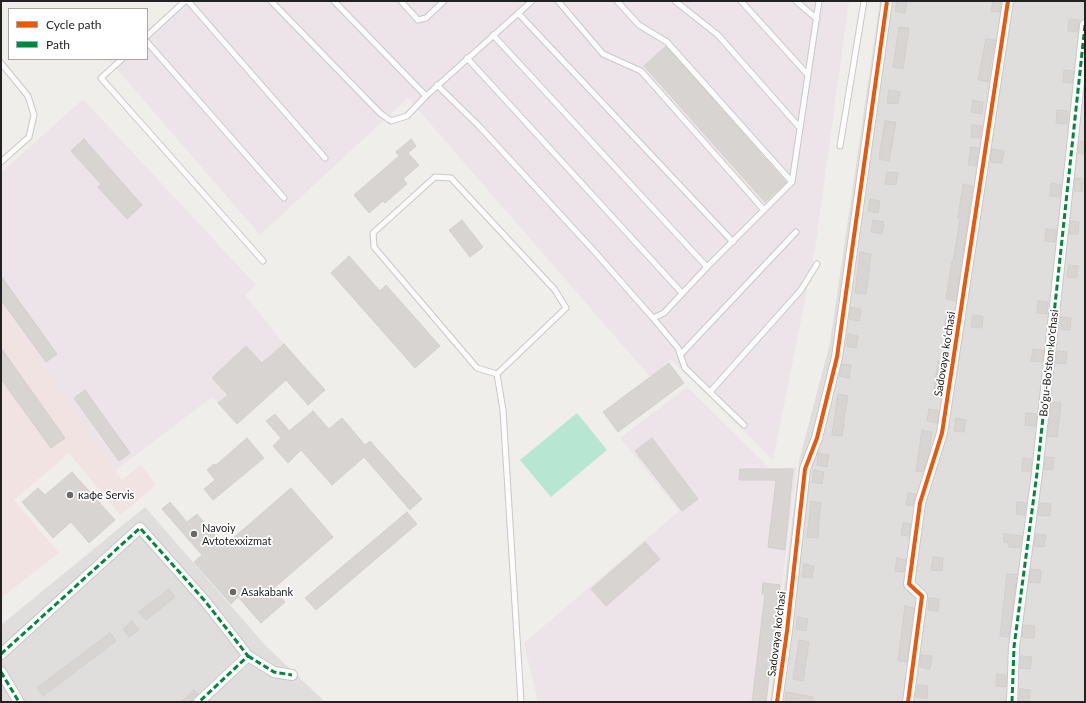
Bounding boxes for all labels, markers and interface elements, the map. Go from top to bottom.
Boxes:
legend [8,8,148,60]
text: Cycle path [46,17,101,32]
text: Path [46,37,70,52]
street label: Bo'gu-Bo'ston ko'chasi [1037,309,1061,417]
street label: Sadovaya ko'chasi [932,311,958,397]
place label: кафе Servis [78,488,134,502]
marker: кафе Servis [65,490,75,500]
place label: Navoiy Avtotexxizmat [202,521,271,547]
marker: Navoiy Avtotexxizmat [189,529,199,539]
place label: Asakabank [241,585,293,599]
marker: Asakabank [228,587,238,597]
street label: Sadovaya ko'chasi [765,591,789,677]

